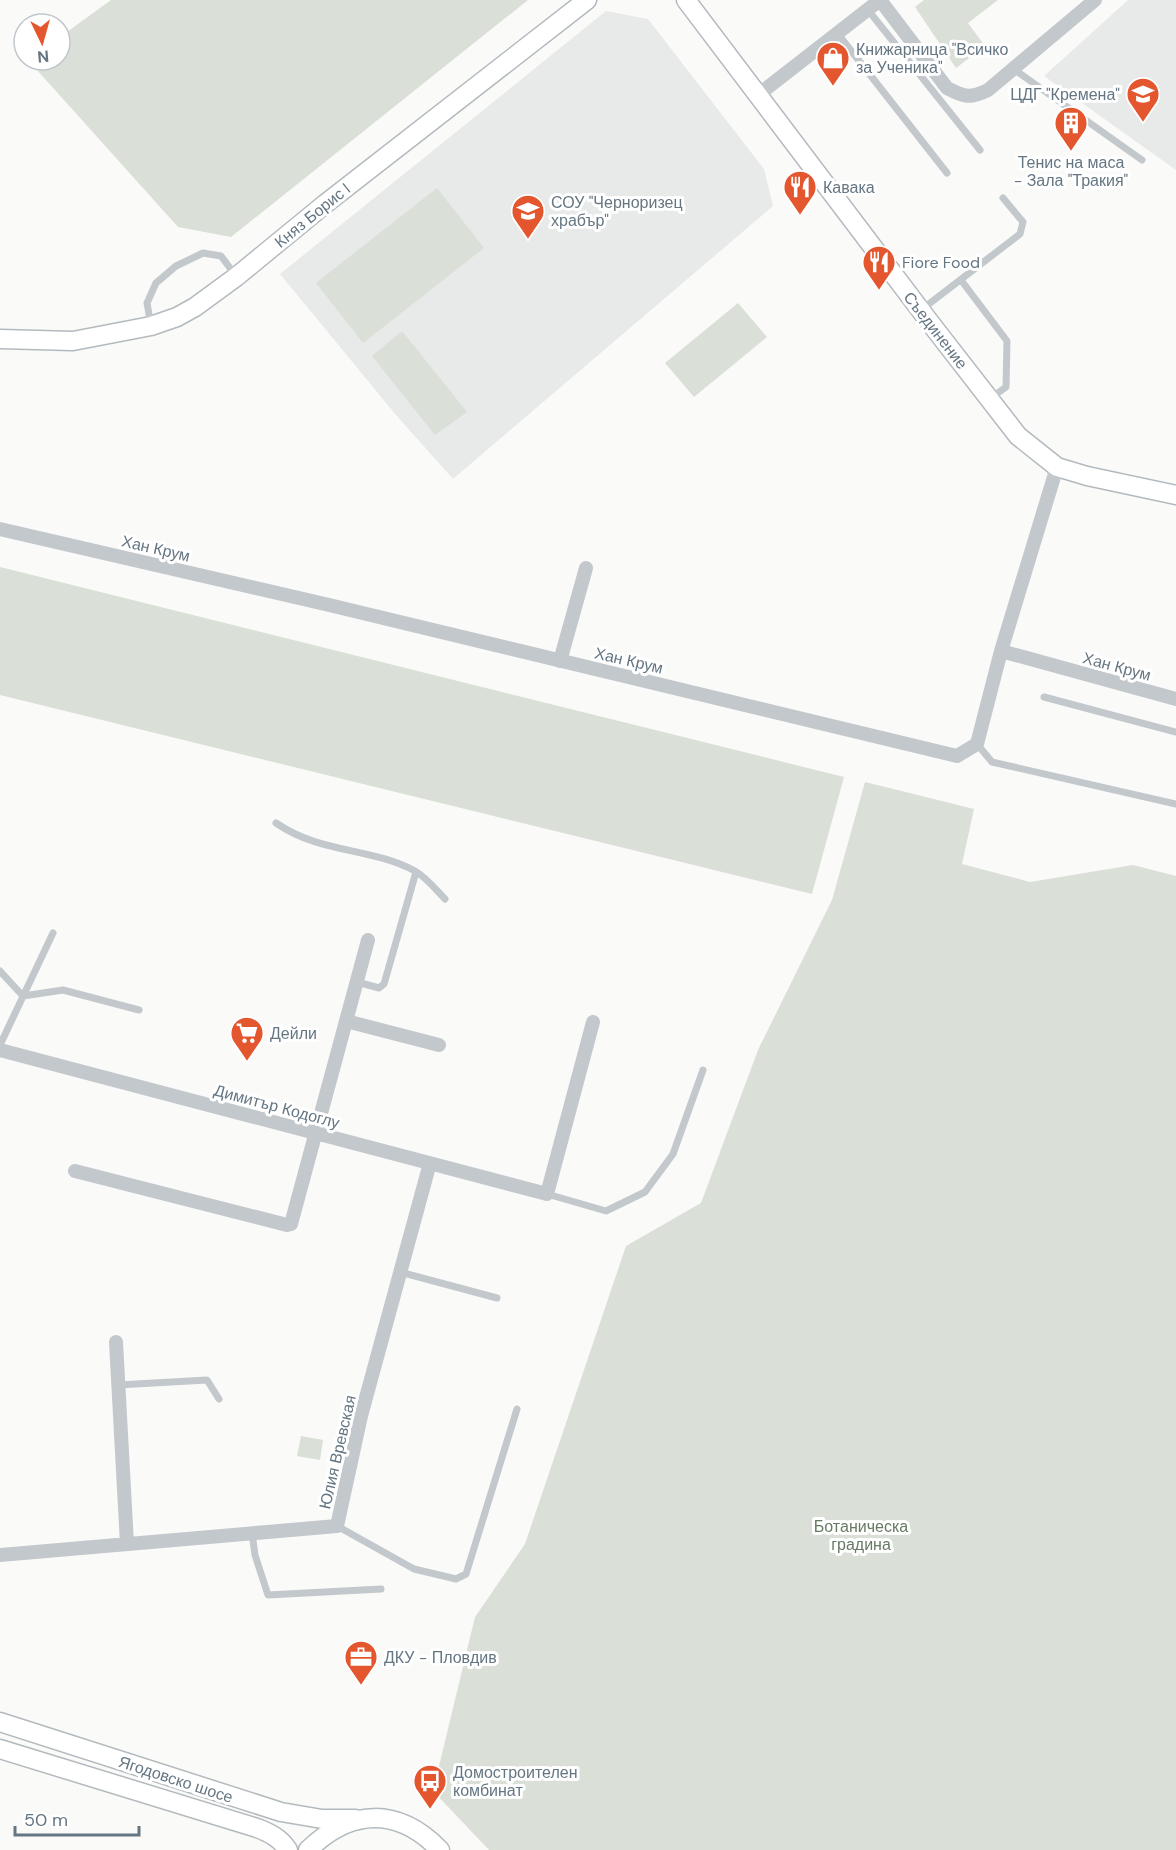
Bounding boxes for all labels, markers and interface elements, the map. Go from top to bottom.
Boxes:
north arrow [12,12,72,72]
place label: Книжарница "Всичко за Ученика" [856,39,1008,78]
shop icon: Книжарница "Всичко за Ученика" [815,40,851,87]
text: N [37,45,50,67]
school or university icon: ЦДГ "Кремена" [1125,76,1161,123]
place label: ЦДГ "Кремена" [1010,84,1120,105]
building icon: Тенис на маса - Зала "Тракия" [1053,105,1089,152]
place label: Тенис на маса - Зала "Тракия" [1014,152,1129,191]
restaurant icon: Кавака [782,169,818,216]
place label: Кавака [823,177,875,198]
street label: Княз Борис I [270,178,355,252]
place label: СОУ "Черноризец храбър" [551,192,683,231]
school or university icon: СОУ "Черноризец храбър" [510,193,546,240]
restaurant icon: Fiore Food [861,244,897,291]
place label: Fiore Food [902,252,980,273]
street label: Съединение [899,287,973,373]
street label: Хан Крум [120,530,192,567]
street label: Хан Крум [593,642,665,679]
street label: Хан Крум [1081,647,1153,686]
supermarket icon: Дейли [229,1015,265,1062]
place label: Дейли [270,1023,317,1044]
street label: Димитър Кодоглу [212,1080,342,1133]
street label: Юлия Вревская [314,1393,361,1511]
park label: Ботаническа градина [814,1516,908,1555]
office icon: ДКУ - Пловдив [343,1639,379,1686]
place label: ДКУ - Пловдив [384,1647,497,1668]
street label: Ягодовско шосе [116,1751,236,1808]
place label: Домостроителен комбинат [453,1762,577,1801]
bus stop icon: Домостроителен комбинат [412,1763,448,1810]
scale bar [15,1799,140,1837]
text: 50 m [24,1808,68,1832]

